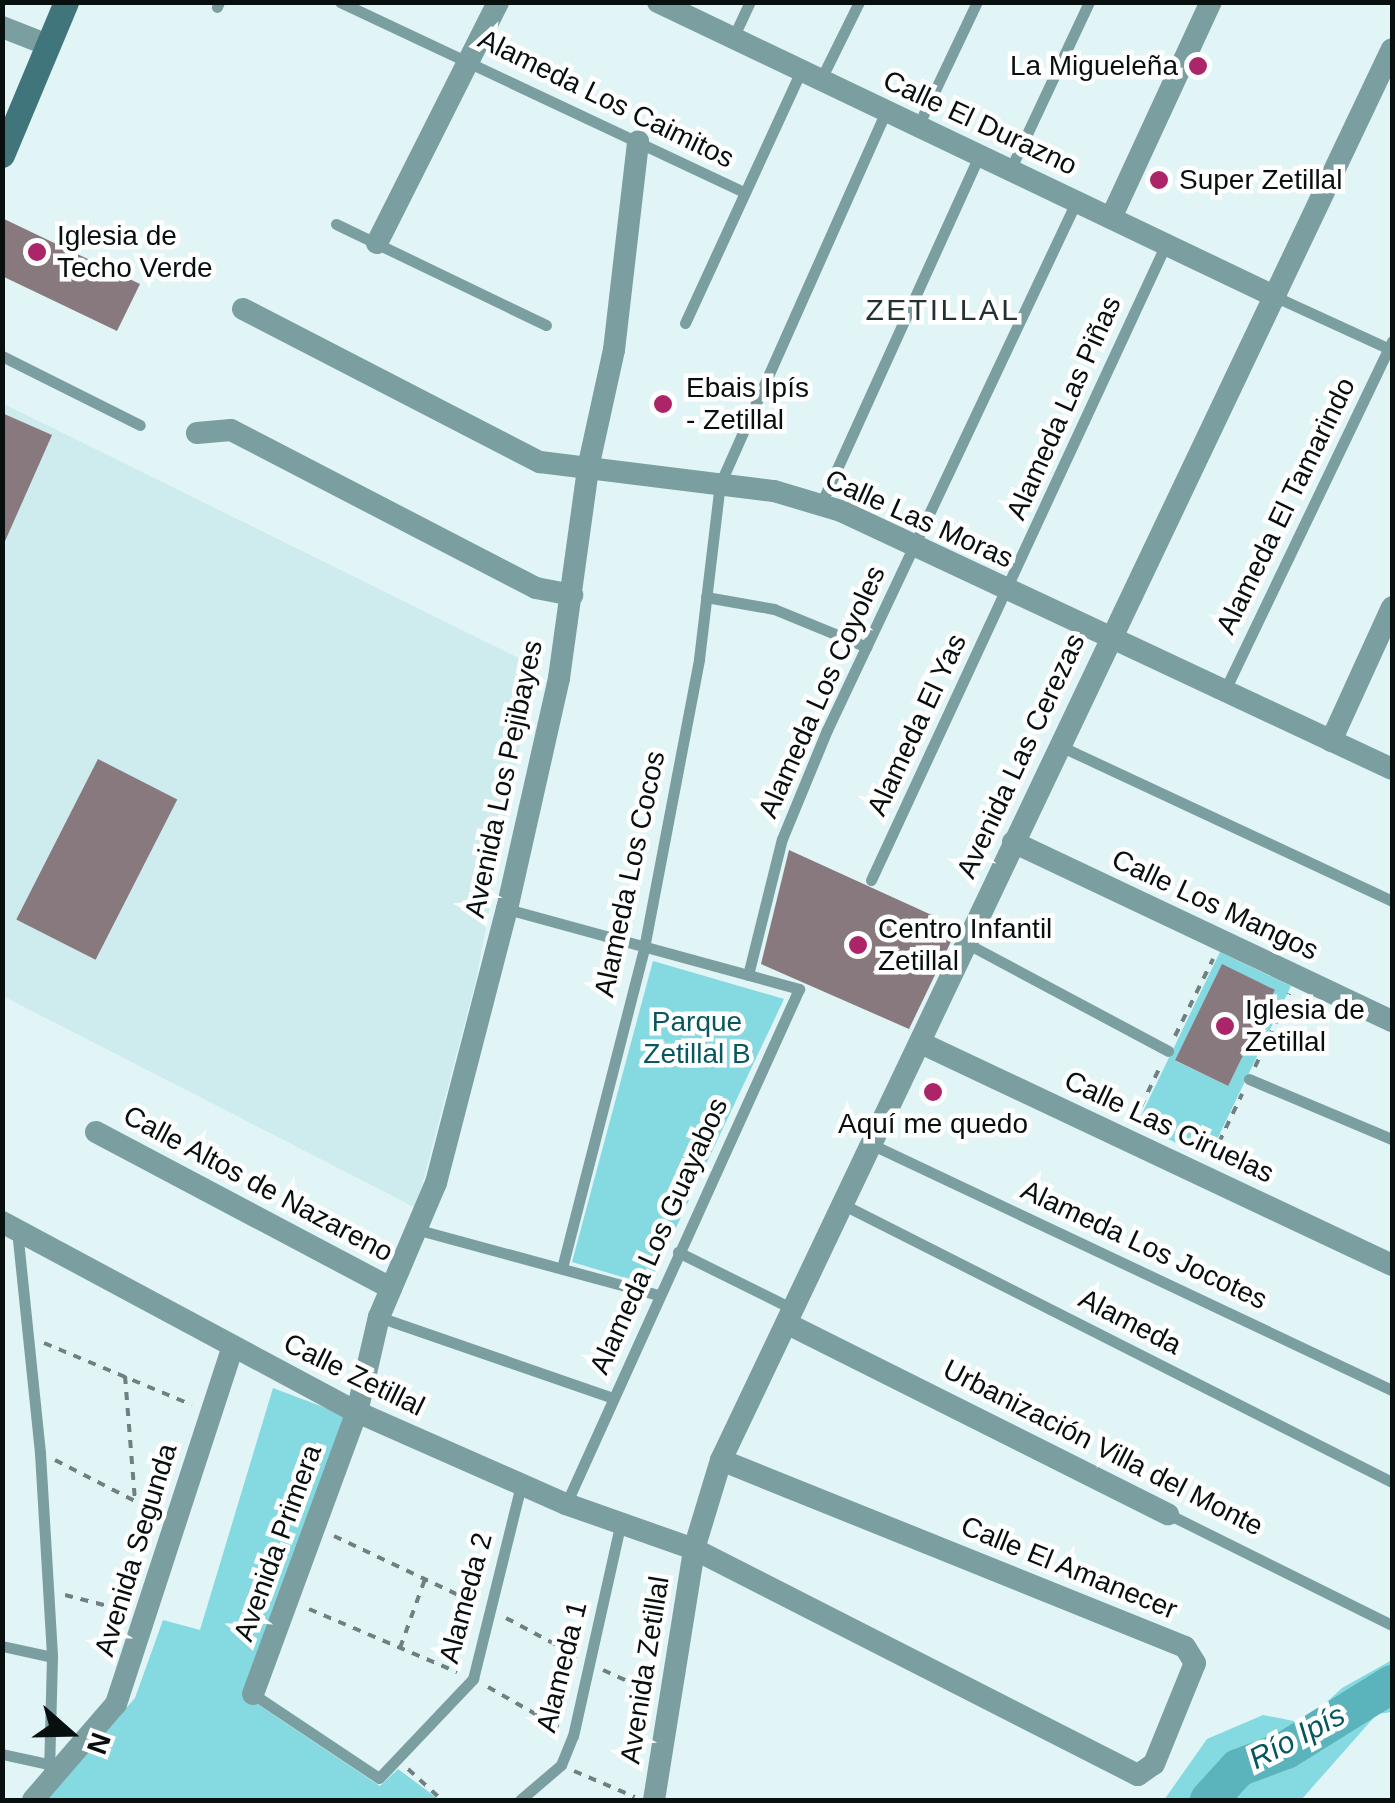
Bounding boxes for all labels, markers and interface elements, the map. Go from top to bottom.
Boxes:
street label: Alameda Los Caimitos [473,23,739,175]
place label: La Migueleña [1010,49,1178,83]
marker: La Migueleña [1187,55,1209,77]
street label: Calle El Durazno [878,63,1082,183]
place label: Super Zetillal [1179,163,1342,197]
marker: Super Zetillal [1148,169,1170,191]
place label: Iglesia de Techo Verde [57,219,213,285]
marker: Iglesia de Techo Verde [26,241,48,263]
street label: Alameda Las Piñas [1000,291,1128,525]
district label: ZETILLAL [865,292,1021,328]
place label: Ebais Ipís - Zetillal [686,371,809,437]
street label: Alameda El Tamarindo [1209,372,1363,640]
marker: Ebais Ipís - Zetillal [650,391,676,417]
street label: Calle Las Moras [820,463,1018,575]
street label: Alameda Los Coyoles [751,561,893,823]
street label: Alameda El Yas [860,629,974,821]
street label: Avenida Las Cerezas [950,629,1092,883]
street label: Avenida Los Pejibayes [458,637,550,921]
street label: Alameda Los Cocos [588,748,672,1000]
street label: Calle Los Mangos [1106,842,1324,968]
place label: Centro Infantil Zetillal [878,912,1052,978]
marker: Centro Infantil Zetillal [847,934,869,956]
place label: Iglesia de Zetillal [1245,993,1365,1059]
park label: Parque Zetillal B [643,1005,751,1071]
marker: Iglesia de Zetillal [1214,1015,1236,1037]
street label: Calle Las Ciruelas [1059,1064,1279,1190]
marker: Aquí me quedo [922,1081,944,1103]
street label: Alameda Los Guayabos [583,1093,735,1379]
street label: Calle Altos de Nazareno [117,1098,399,1270]
place label: Aquí me quedo [838,1107,1028,1141]
street label: Alameda Los Jocotes [1016,1173,1272,1317]
street label: Alameda [1073,1282,1187,1362]
street label: Calle Zetillal [278,1326,430,1424]
street label: Urbanización Villa del Monte [938,1353,1268,1543]
street label: Avenida Segunda [88,1440,184,1660]
street label: Avenida Primera [227,1440,329,1646]
street label: Calle El Amanecer [955,1509,1183,1627]
street label: Alameda 2 [432,1529,500,1667]
street label: Avenida Zetillal [614,1574,676,1766]
street label: Alameda 1 [530,1598,594,1736]
north arrow [20,1683,120,1783]
water label: Río Ipís [1243,1697,1351,1777]
text: N [81,1729,117,1758]

